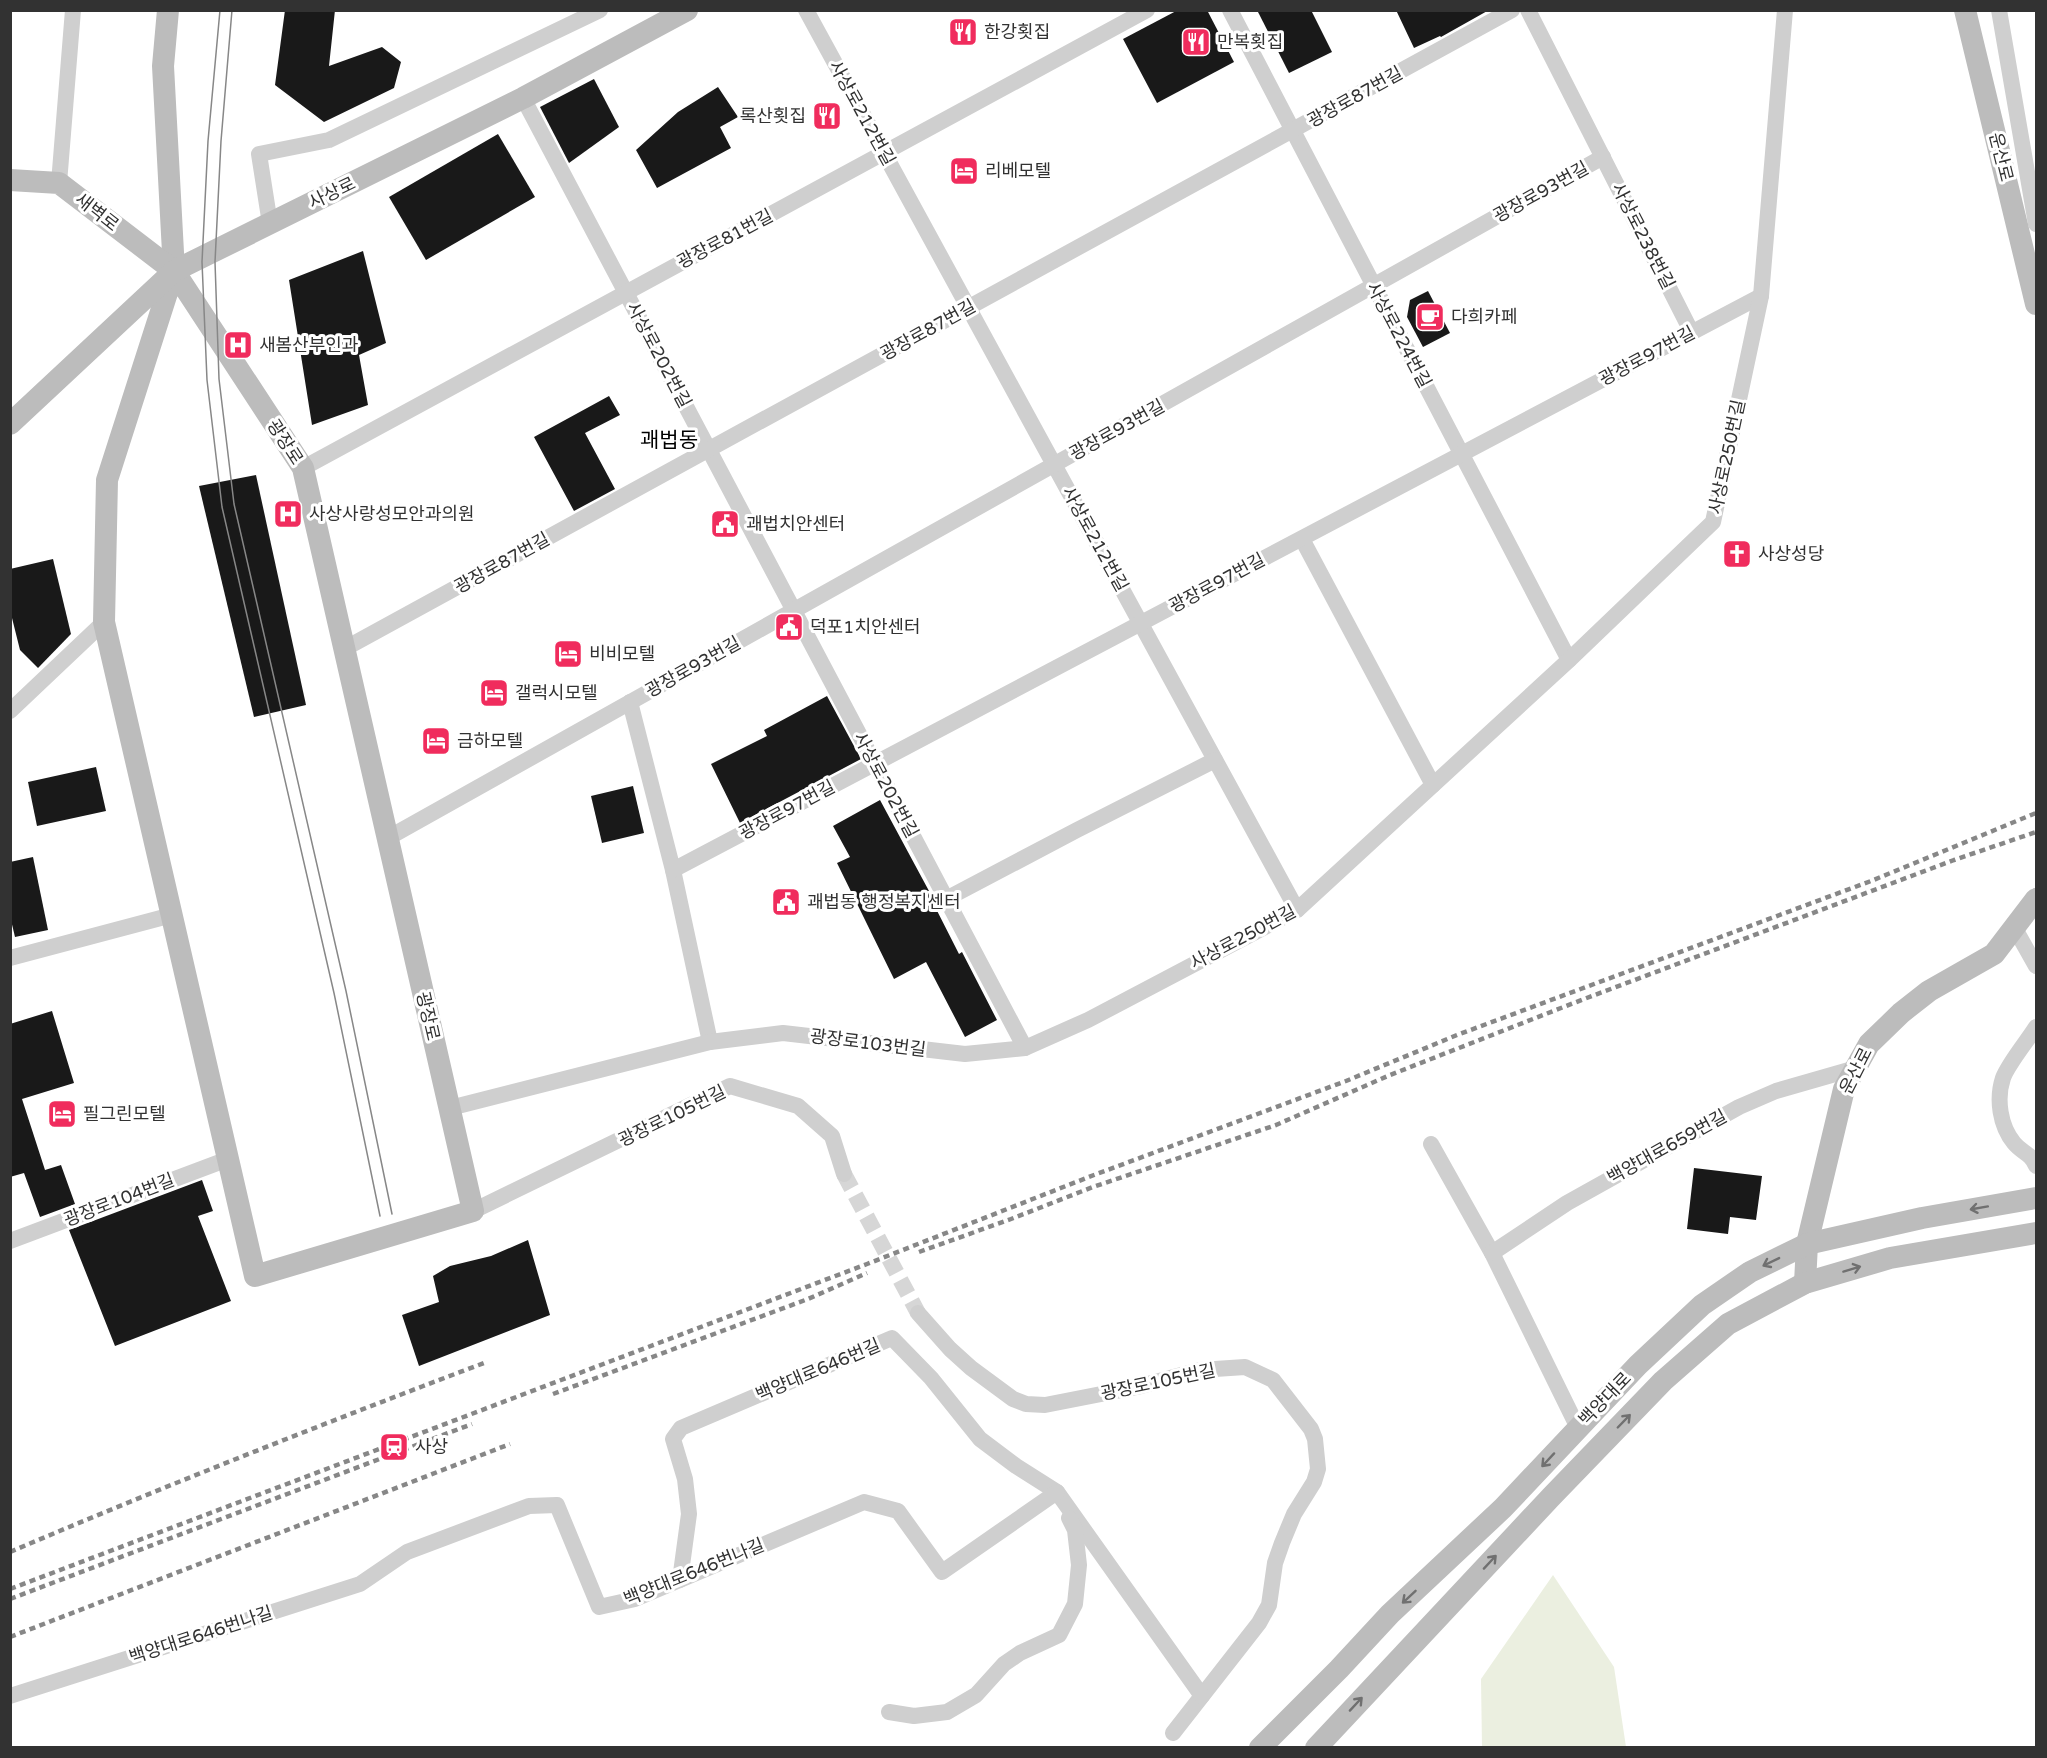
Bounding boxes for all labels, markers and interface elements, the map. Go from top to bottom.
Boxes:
restaurant icon: 한강횟집 [947,16,979,48]
place label: 한강횟집 [984,21,1050,43]
restaurant icon: 만복횟집 [1180,26,1212,58]
place label: 만복횟집 [1217,31,1283,53]
street label: 사상로212번길 [824,57,900,169]
street label: 광장로87번길 [1304,62,1406,132]
restaurant icon: 록산횟집 [811,100,843,132]
place label: 록산횟집 [740,105,806,127]
street label: 운산로 [1984,130,2018,184]
hotel icon: 리베모텔 [948,155,980,187]
street label: 광장로93번길 [1490,157,1592,227]
place label: 리베모텔 [985,160,1051,182]
street label: 사상로 [305,172,359,214]
street label: 사상로238번길 [1607,179,1679,293]
street label: 새벽로 [71,188,123,236]
street label: 광장로81번길 [673,205,777,273]
street label: 사상로224번길 [1362,278,1436,392]
street label: 광장로87번길 [877,295,979,365]
street label: 사상로202번길 [622,298,696,412]
cafe icon: 다희카페 [1414,301,1446,333]
place label: 다희카페 [1451,306,1517,328]
street label: 광장로97번길 [1595,322,1699,390]
hospital icon: 새봄산부인과 [222,329,254,361]
place label: 새봄산부인과 [259,334,359,356]
street label: 광장로93번길 [1066,395,1168,465]
street label: 사상로250번길 [1704,398,1750,516]
street label: 광장로 [262,415,308,469]
district label: 괘법동 [640,428,698,453]
street label: 사상로212번길 [1057,483,1133,595]
hospital icon: 사상사랑성모안과의원 [272,498,304,530]
place label: 사상사랑성모안과의원 [309,503,475,525]
public building icon: 괘법치안센터 [709,508,741,540]
place label: 괘법치안센터 [746,513,845,535]
street label: 광장로87번길 [451,528,553,598]
church icon: 사상성당 [1721,538,1753,570]
place label: 사상성당 [1758,543,1824,565]
street label: 광장로97번길 [1165,549,1269,617]
public building icon: 덕포1치안센터 [773,611,805,643]
place label: 덕포1치안센터 [810,616,921,638]
street label: 광장로93번길 [642,632,744,702]
hotel icon: 비비모텔 [552,638,584,670]
place label: 비비모텔 [589,643,655,665]
hotel icon: 갤럭시모텔 [478,677,510,709]
place label: 갤럭시모텔 [515,682,598,704]
hotel icon: 금하모텔 [420,725,452,757]
street label: 사상로202번길 [849,728,923,842]
place label: 금하모텔 [457,730,523,752]
street label: 광장로97번길 [735,776,839,844]
public building icon: 괘법동 행정복지센터 [770,886,802,918]
place label: 괘법동 행정복지센터 [807,891,961,913]
street label: 사상로250번길 [1186,900,1300,974]
street label: 광장로 [412,989,444,1043]
street label: 광장로103번길 [809,1025,927,1061]
street label: 운산로 [1835,1044,1877,1098]
street label: 광장로105번길 [615,1081,729,1151]
hotel icon: 필그린모텔 [46,1098,78,1130]
place label: 필그린모텔 [83,1103,166,1125]
street label: 백양대로659번길 [1603,1105,1731,1189]
street label: 광장로104번길 [61,1169,177,1231]
one-way arrow [1970,1203,1989,1214]
one-way arrow [1762,1257,1780,1269]
one-way arrow [1842,1263,1861,1274]
street label: 백양대로646번길 [752,1334,884,1406]
street label: 광장로105번길 [1099,1359,1217,1405]
street label: 백양대로 [1574,1368,1636,1430]
one-way arrow [1617,1414,1632,1429]
station icon: 사상 [378,1431,410,1463]
place label: 사상 [415,1436,448,1458]
one-way arrow [1541,1452,1555,1467]
street label: 백양대로646번나길 [620,1534,768,1610]
one-way arrow [1483,1555,1497,1570]
one-way arrow [1401,1589,1416,1604]
street label: 백양대로646번나길 [126,1601,276,1669]
one-way arrow [1349,1697,1363,1712]

